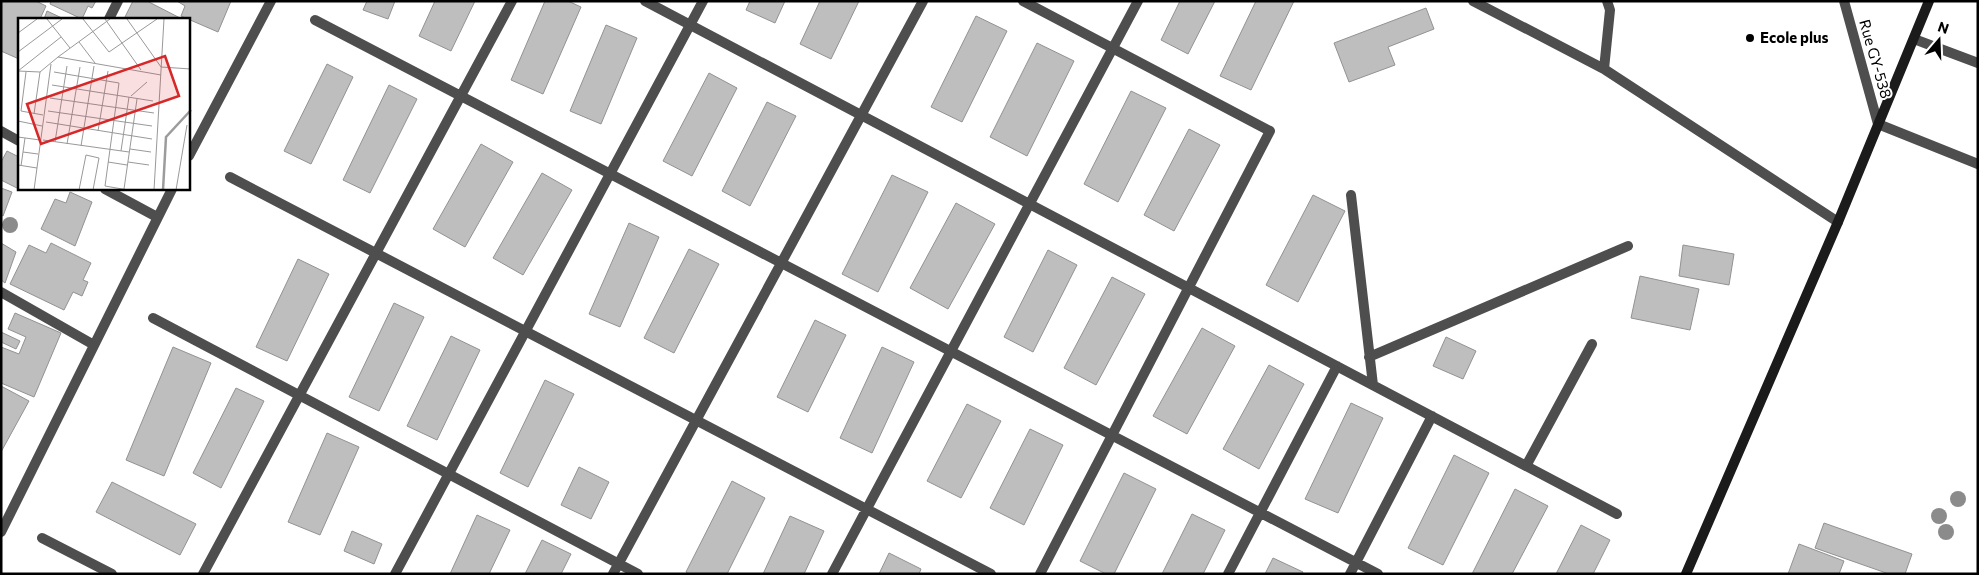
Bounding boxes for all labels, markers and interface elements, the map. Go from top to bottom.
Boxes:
north arrow [1914,15,1964,65]
street label: Rue GY-538 [1856,17,1896,100]
text: N [1936,17,1951,37]
inset map [18,18,190,190]
place label: Ecole plus [1760,28,1829,46]
marker: Ecole plus [1744,32,1756,44]

